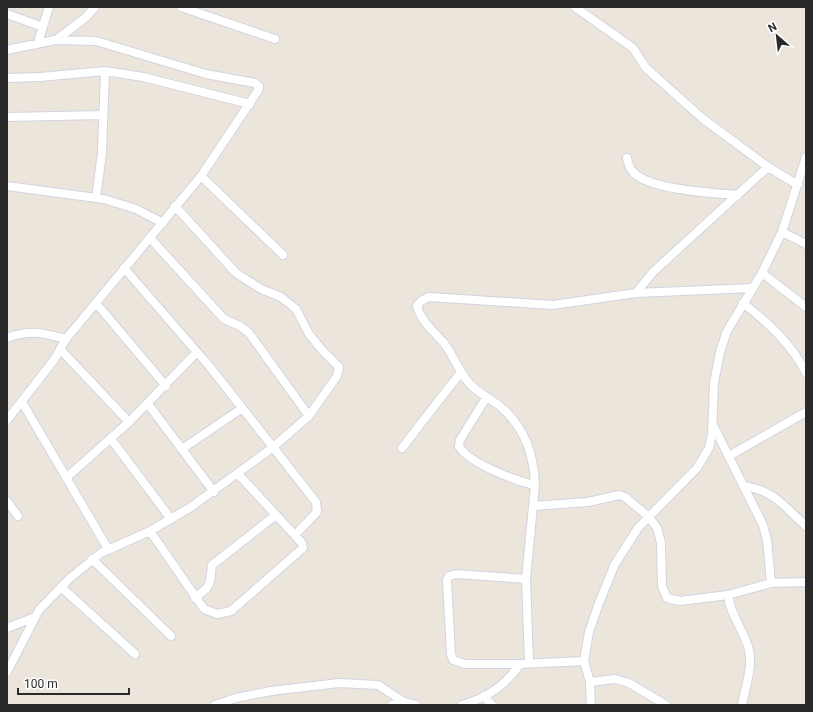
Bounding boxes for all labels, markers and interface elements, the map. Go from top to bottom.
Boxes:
north arrow [757,16,797,56]
text: N [766,20,779,35]
scale bar [18,670,129,696]
text: 100 m [24,677,58,691]

